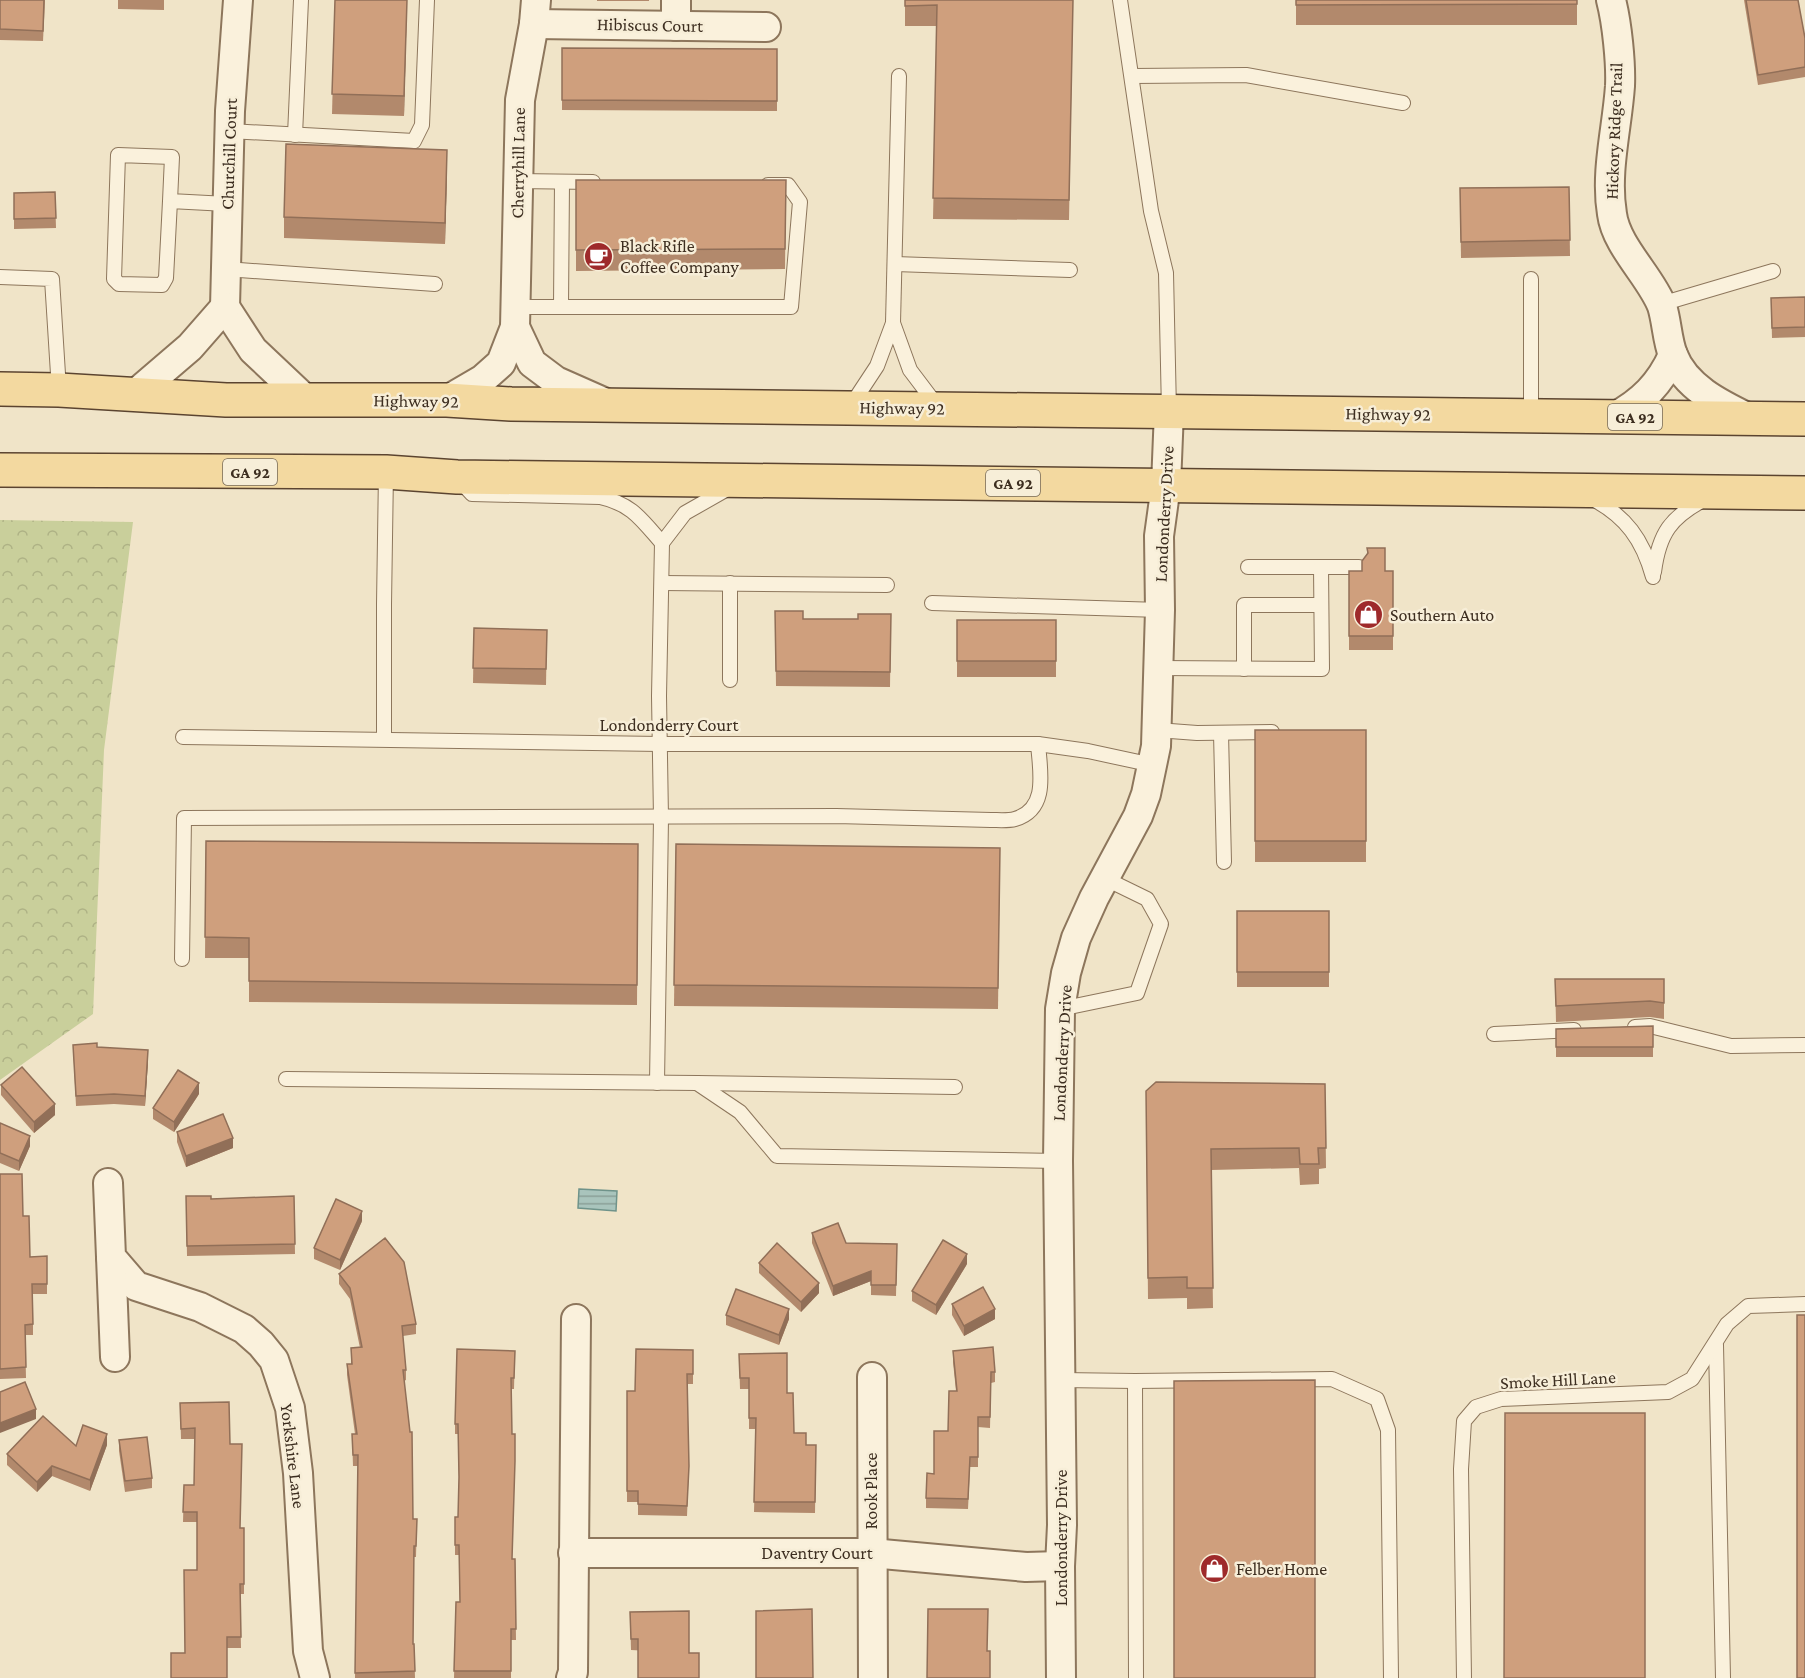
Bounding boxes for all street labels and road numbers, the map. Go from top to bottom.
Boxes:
street label: Hibiscus Court [597,14,704,36]
street label: Hickory Ridge Trail [1602,62,1626,200]
street label: Churchill Court [217,97,241,210]
street label: Cherryhill Lane [507,107,529,219]
street label: Highway 92 [373,390,459,412]
street label: Highway 92 [859,397,945,419]
street label: Highway 92 [1345,403,1431,425]
road number: GA 92 [1608,404,1662,430]
street label: Londonderry Drive [1150,445,1178,583]
road number: GA 92 [223,459,277,485]
road number: GA 92 [986,470,1040,496]
street label: Londonderry Court [600,715,739,735]
street label: Londonderry Drive [1048,984,1076,1122]
street label: Smoke Hill Lane [1500,1367,1616,1393]
street label: Yorkshire Lane [277,1402,309,1510]
street label: Rook Place [861,1452,881,1529]
street label: Londonderry Drive [1051,1470,1071,1606]
street label: Daventry Court [761,1543,874,1563]

